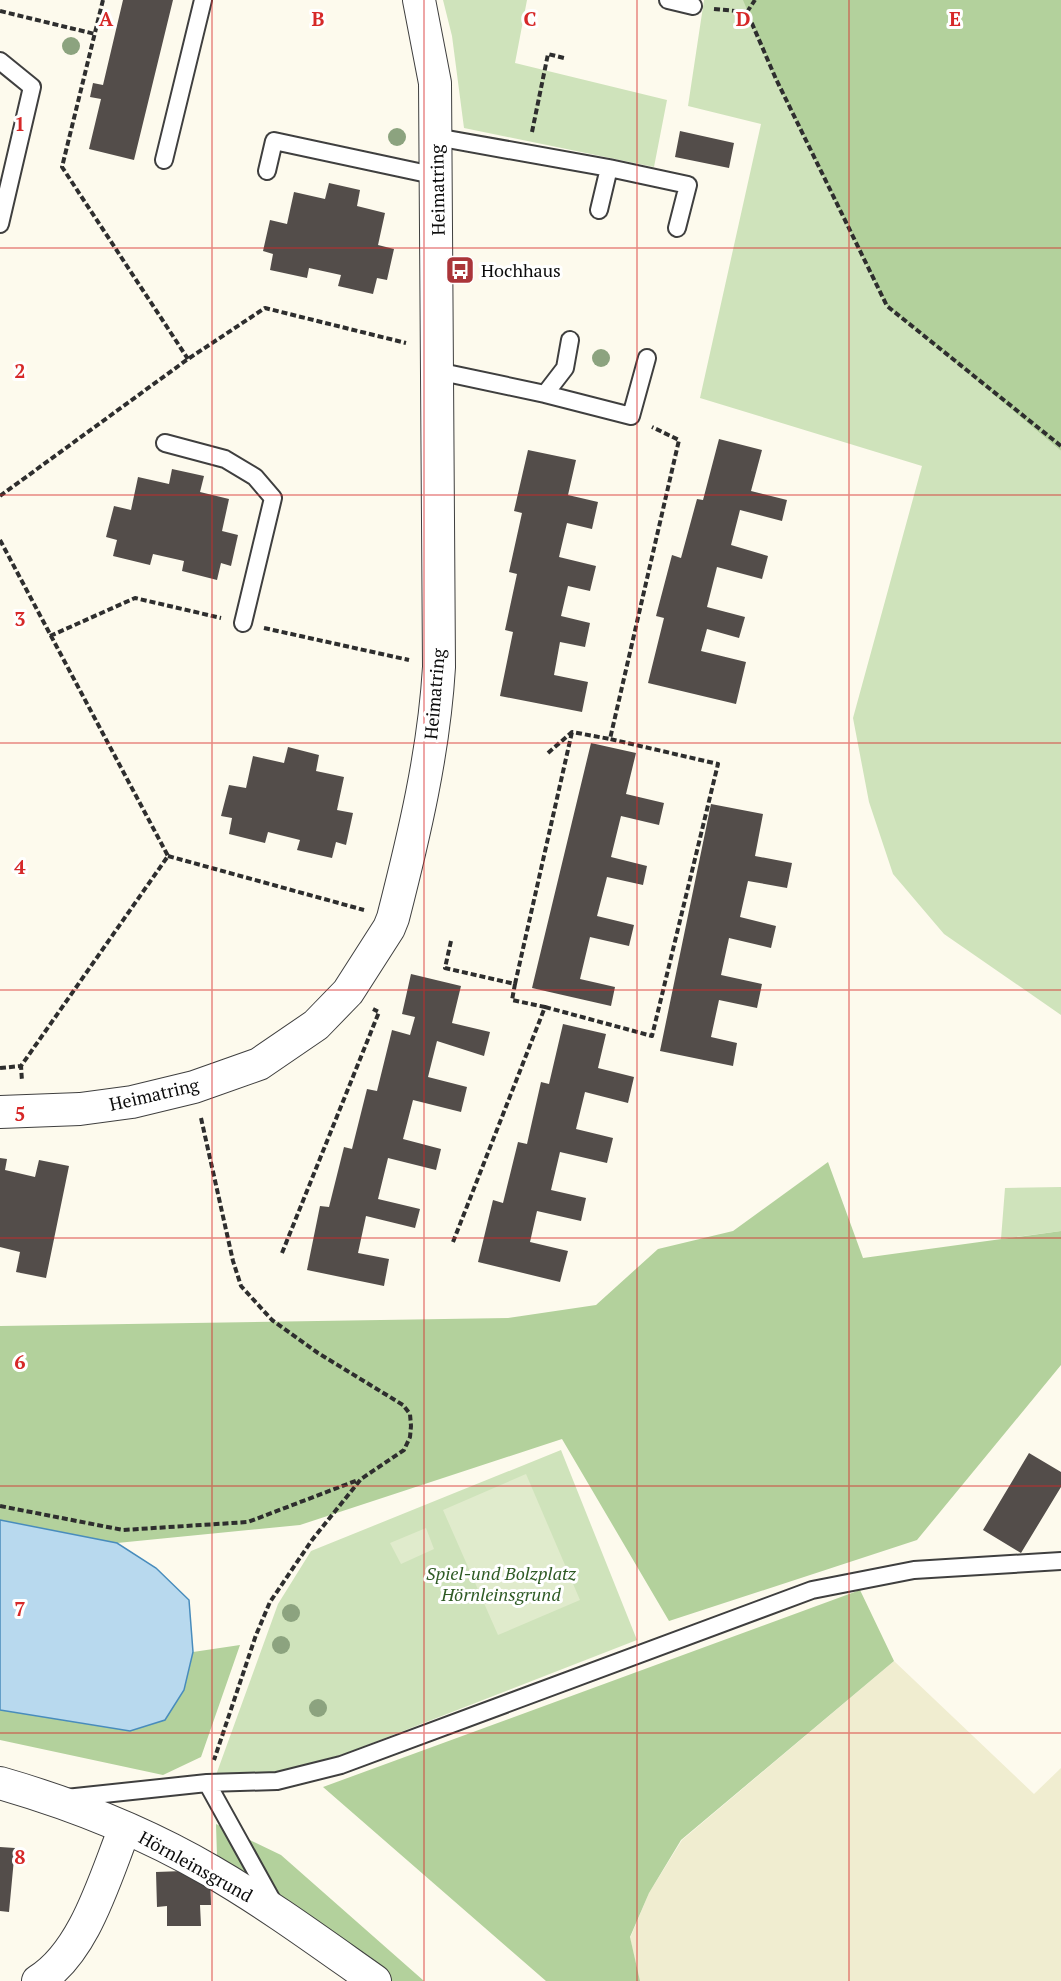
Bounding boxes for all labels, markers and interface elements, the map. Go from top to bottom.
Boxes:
text: A [99,5,114,32]
text: B [312,5,325,32]
text: C [523,5,537,32]
text: D [736,5,750,32]
text: E [949,5,961,32]
text: 1 [14,110,26,137]
street label: Heimatring [424,144,450,236]
bus stop icon: Hochhaus [444,254,476,286]
place label: Hochhaus [481,258,561,282]
text: 2 [14,357,26,384]
text: 3 [14,605,26,632]
street label: Heimatring [418,647,450,741]
text: 4 [14,853,26,880]
street label: Heimatring [107,1072,202,1116]
text: 5 [14,1100,26,1127]
text: 6 [14,1348,26,1375]
park label: Spiel-und Bolzplatz Hörnleinsgrund [426,1561,577,1606]
text: 7 [14,1595,26,1622]
street label: Hörnleinsgrund [135,1825,257,1907]
text: 8 [14,1843,26,1870]

